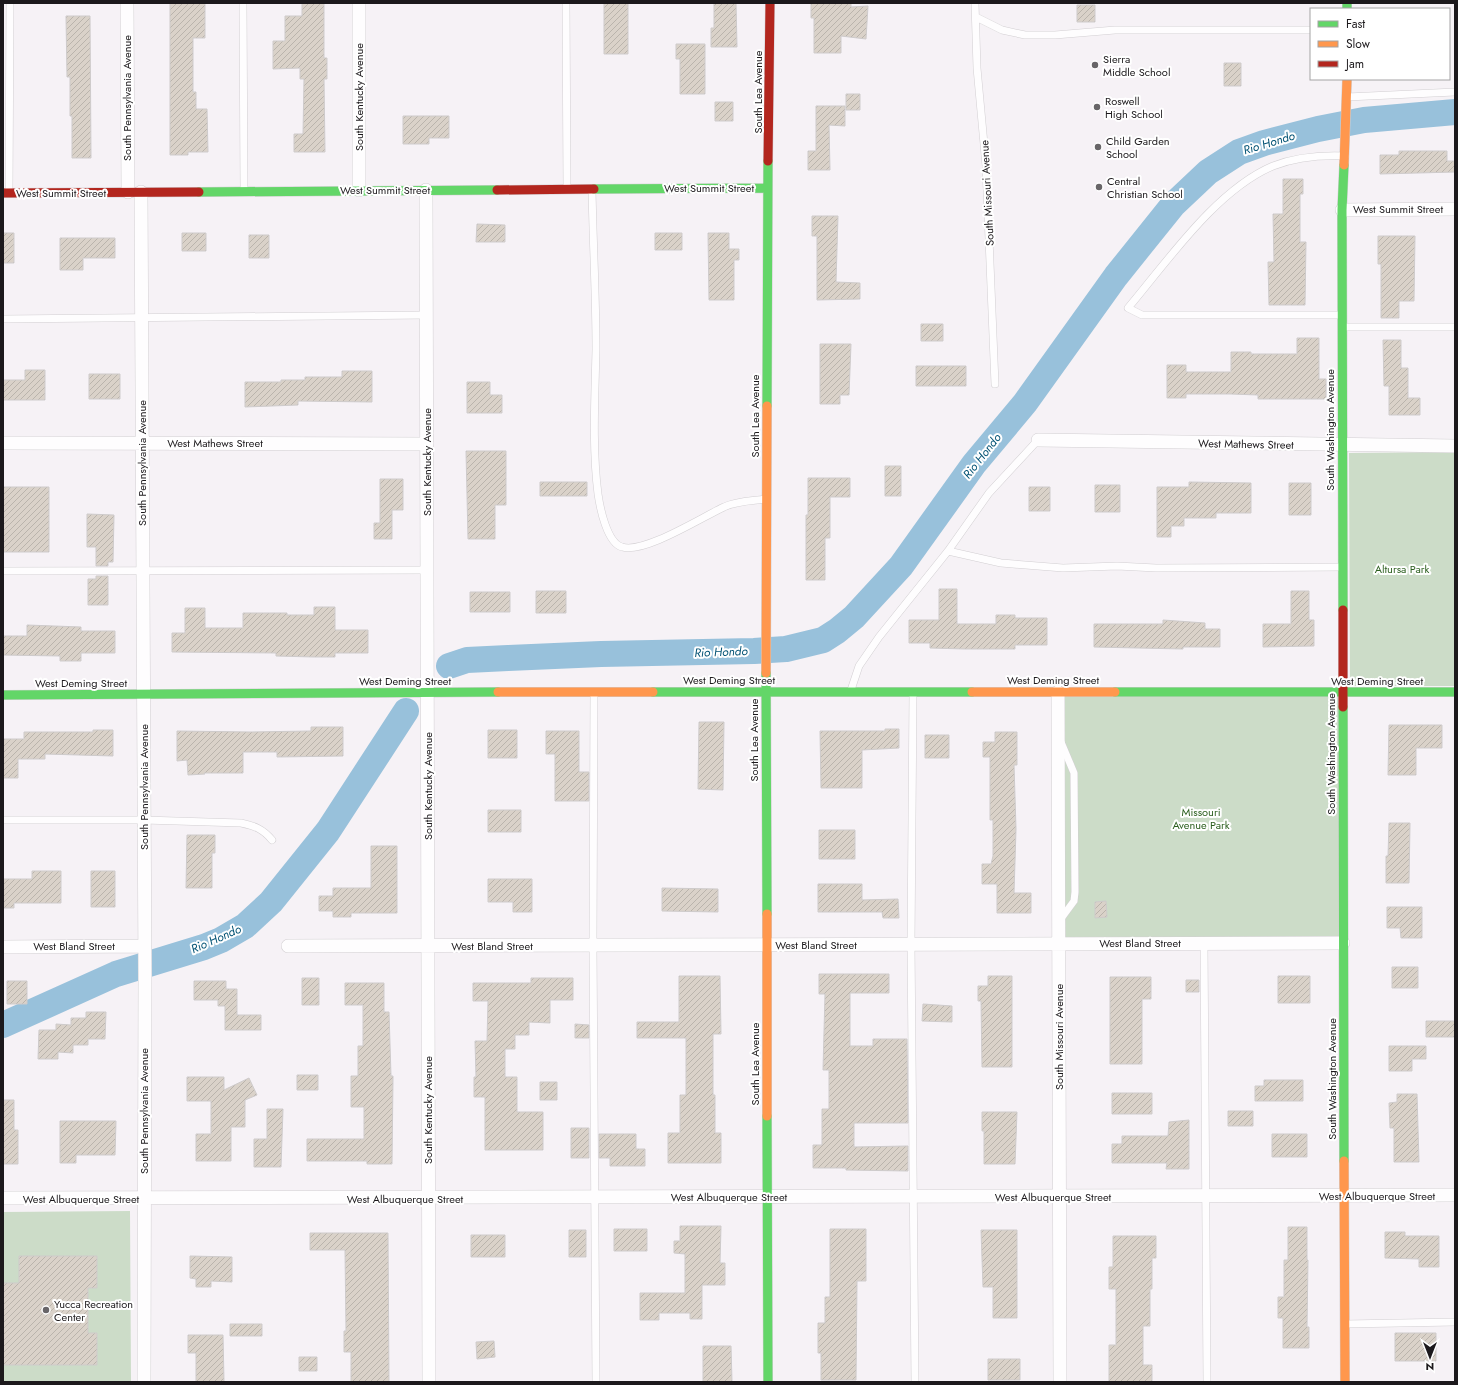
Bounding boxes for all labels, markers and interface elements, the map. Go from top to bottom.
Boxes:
legend [1310,8,1450,80]
text: Fast [1346,15,1365,33]
street label: South Pennsylvania Avenue [119,35,135,161]
text: Slow [1346,35,1371,53]
street label: South Kentucky Avenue [351,43,367,151]
street label: South Lea Avenue [750,50,766,134]
place label: Sierra Middle School [1103,51,1170,80]
text: Jam [1344,55,1364,73]
marker: Sierra Middle School [1090,60,1100,70]
place label: Roswell High School [1105,93,1163,122]
marker: Roswell High School [1092,102,1102,112]
water label: Rio Hondo [1241,126,1298,159]
place label: Child Garden School [1106,133,1170,162]
street label: South Missouri Avenue [976,139,998,246]
marker: Child Garden School [1093,142,1103,152]
place label: Central Christian School [1107,173,1183,202]
street label: West Summit Street [664,180,754,196]
street label: West Summit Street [340,182,430,198]
marker: Central Christian School [1094,182,1104,192]
street label: West Summit Street [16,185,106,201]
street label: West Summit Street [1353,201,1443,217]
street label: South Washington Avenue [1322,369,1338,491]
street label: South Lea Avenue [747,374,763,458]
street label: South Pennsylvania Avenue [134,400,150,526]
street label: South Kentucky Avenue [419,408,435,516]
water label: Rio Hondo [958,429,1006,483]
street label: West Mathews Street [167,435,263,451]
street label: West Mathews Street [1198,435,1294,453]
park label: Altursa Park [1375,561,1429,577]
water label: Rio Hondo [694,642,749,662]
street label: West Deming Street [683,672,775,688]
street label: West Deming Street [1007,672,1099,688]
street label: West Deming Street [359,673,451,689]
street label: West Deming Street [1331,673,1423,689]
street label: West Deming Street [35,675,127,691]
street label: South Washington Avenue [1323,693,1339,815]
street label: South Lea Avenue [746,698,762,782]
street label: South Pennsylvania Avenue [136,724,152,850]
street label: South Kentucky Avenue [420,732,436,840]
park label: Missouri Avenue Park [1172,804,1230,833]
water label: Rio Hondo [188,920,245,958]
street label: West Bland Street [1099,935,1181,951]
street label: West Bland Street [775,937,857,953]
street label: West Bland Street [33,938,115,954]
street label: West Bland Street [451,938,533,954]
street label: South Missouri Avenue [1051,984,1067,1090]
street label: South Washington Avenue [1324,1018,1340,1140]
street label: South Lea Avenue [747,1022,763,1106]
street label: South Pennsylvania Avenue [136,1048,152,1174]
street label: South Kentucky Avenue [420,1056,436,1164]
street label: West Albuquerque Street [1319,1188,1436,1204]
street label: West Albuquerque Street [671,1189,788,1205]
street label: West Albuquerque Street [995,1189,1112,1205]
street label: West Albuquerque Street [23,1191,140,1207]
street label: West Albuquerque Street [347,1191,464,1207]
place label: Yucca Recreation Center [54,1296,133,1325]
marker: Yucca Recreation Center [41,1305,51,1315]
north arrow [1410,1337,1450,1377]
text: N [1426,1359,1434,1375]

